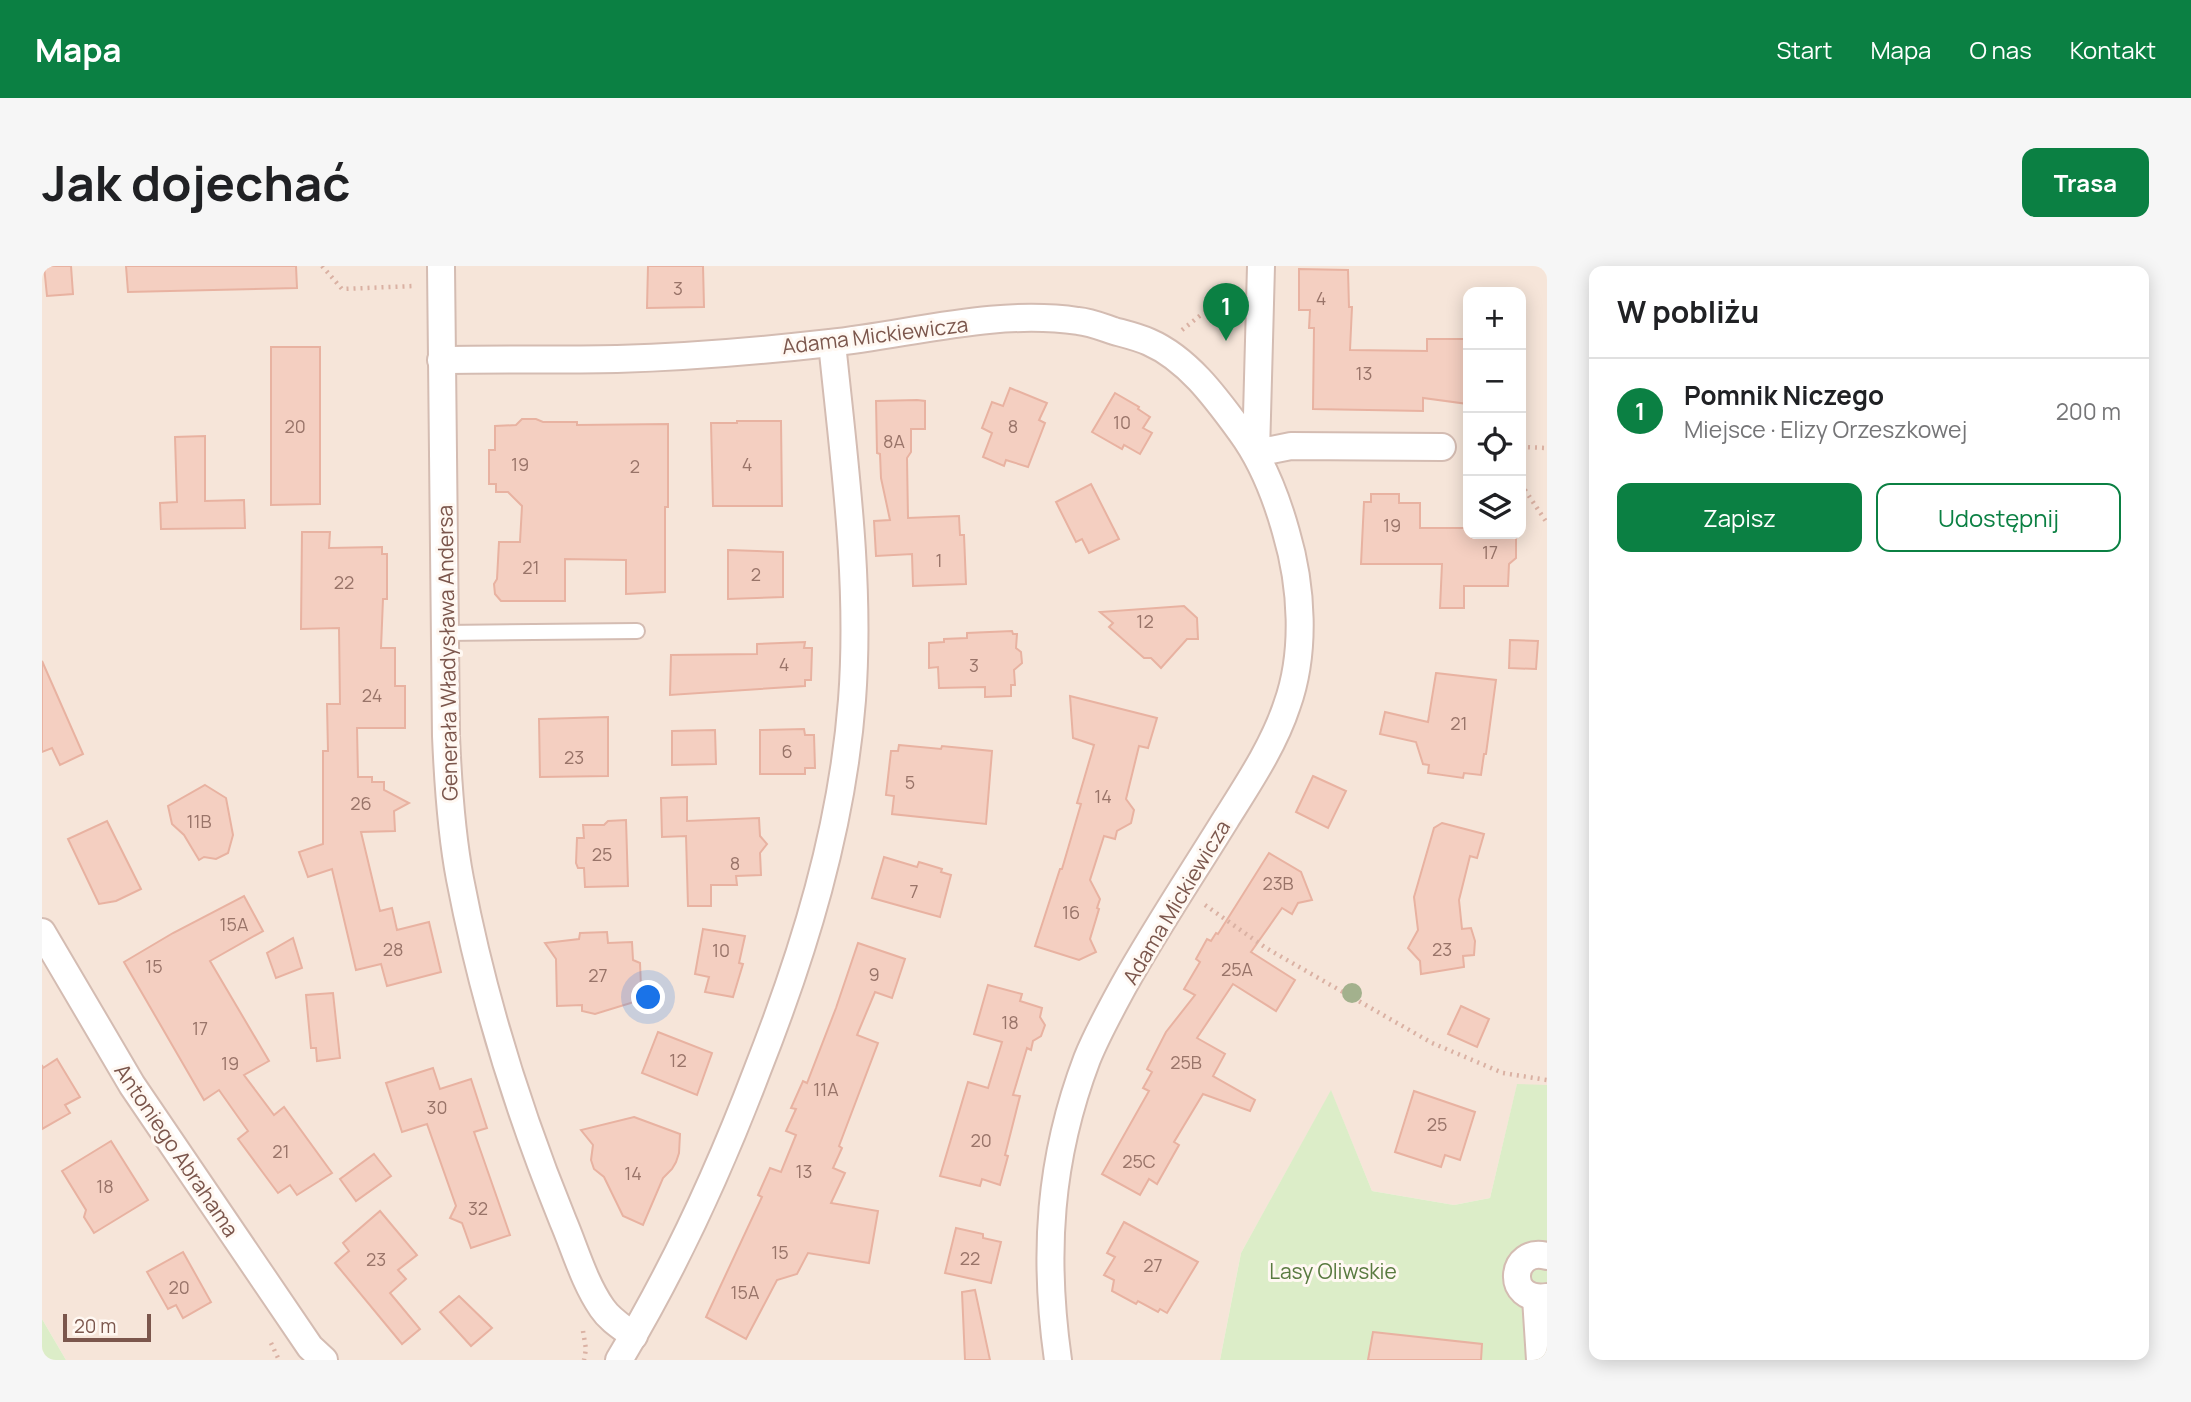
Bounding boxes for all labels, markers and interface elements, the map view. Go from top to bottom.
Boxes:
text: Mapa [35,27,122,72]
text: Start [1776,33,1832,66]
text: Mapa [1870,33,1931,66]
text: O nas [1969,33,2032,66]
text: Kontakt [2070,33,2156,66]
button: Trasa [2022,148,2149,217]
text: Jak dojechać [42,149,350,216]
house number: 3 [673,276,683,300]
pin: 1 [1203,283,1249,341]
house number: 4 [1316,286,1326,310]
map controls [1463,287,1526,539]
button: + [1463,287,1526,350]
text: W pobliżu [1617,291,1759,332]
street label: Adama Mickiewicza [780,310,970,360]
button: − [1463,350,1526,413]
house number: 13 [1356,361,1372,385]
text: Pomnik Niczego [1684,377,1884,413]
text: 1 [1635,395,1645,427]
text: 200 m [2056,395,2121,427]
house number: 10 [1113,410,1131,434]
button: locate [1463,413,1526,476]
text: Miejsce · Elizy Orzeszkowej [1684,413,1967,445]
house number: 20 [284,414,306,438]
house number: 8 [1008,414,1018,438]
house number: 8A [883,429,906,453]
house number: 19 [511,452,529,476]
house number: 4 [742,452,752,476]
house number: 2 [630,454,640,478]
button: layers [1463,476,1526,539]
button: Zapisz [1617,483,1862,552]
button: Udostępnij [1876,483,2121,552]
street label: Generała Władysława Andersa [430,505,464,801]
house number: 19 [1383,513,1401,537]
house number: 17 [1482,540,1498,564]
house number: 1 [935,548,943,572]
house number: 21 [522,555,540,579]
house number: 2 [751,562,761,586]
house number: 22 [334,570,354,594]
house number: 12 [1136,609,1154,633]
house number: 4 [779,652,789,676]
house number: 3 [969,653,979,677]
house number: 24 [362,683,382,707]
house number: 21 [1450,711,1468,735]
house number: 6 [781,739,793,763]
house number: 23 [564,745,584,769]
house number: 5 [905,770,915,794]
house number: 14 [1094,784,1112,808]
house number: 26 [350,791,372,815]
house number: 11B [186,809,212,833]
street label: Adama Mickiewicza [1116,815,1236,989]
house number: 25 [592,842,612,866]
house number: 8 [730,851,740,875]
house number: 23B [1262,871,1294,895]
house number: 7 [909,879,919,903]
house number: 16 [1062,900,1080,924]
house number: 15A [220,912,249,936]
house number: 28 [383,937,403,961]
house number: 23 [1432,937,1452,961]
house number: 10 [712,938,730,962]
house number: 15 [145,954,163,978]
house number: 25A [1221,957,1254,981]
house number: 9 [868,962,880,986]
house number: 27 [588,963,608,987]
your location [631,980,665,1014]
house number: 18 [1001,1010,1019,1034]
house number: 17 [192,1016,208,1040]
house number: 12 [669,1048,687,1072]
house number: 25B [1170,1050,1202,1074]
house number: 19 [221,1051,239,1075]
street label: Antoniego Abrahama [109,1058,245,1242]
house number: 11A [813,1077,839,1101]
house number: 30 [427,1095,447,1119]
house number: 25 [1427,1112,1447,1136]
house number: 20 [970,1128,992,1152]
house number: 21 [272,1139,290,1163]
house number: 25C [1122,1149,1156,1173]
house number: 13 [796,1159,812,1183]
house number: 14 [624,1161,642,1185]
house number: 18 [96,1174,114,1198]
house number: 32 [468,1196,488,1220]
house number: 15 [771,1240,789,1264]
house number: 22 [960,1246,980,1270]
house number: 23 [366,1247,386,1271]
house number: 27 [1143,1253,1163,1277]
park label: Lasy Oliwskie [1269,1257,1397,1285]
house number: 20 [168,1275,190,1299]
house number: 15A [731,1280,760,1304]
scale bar [63,1311,150,1343]
text: 20 m [74,1313,116,1339]

